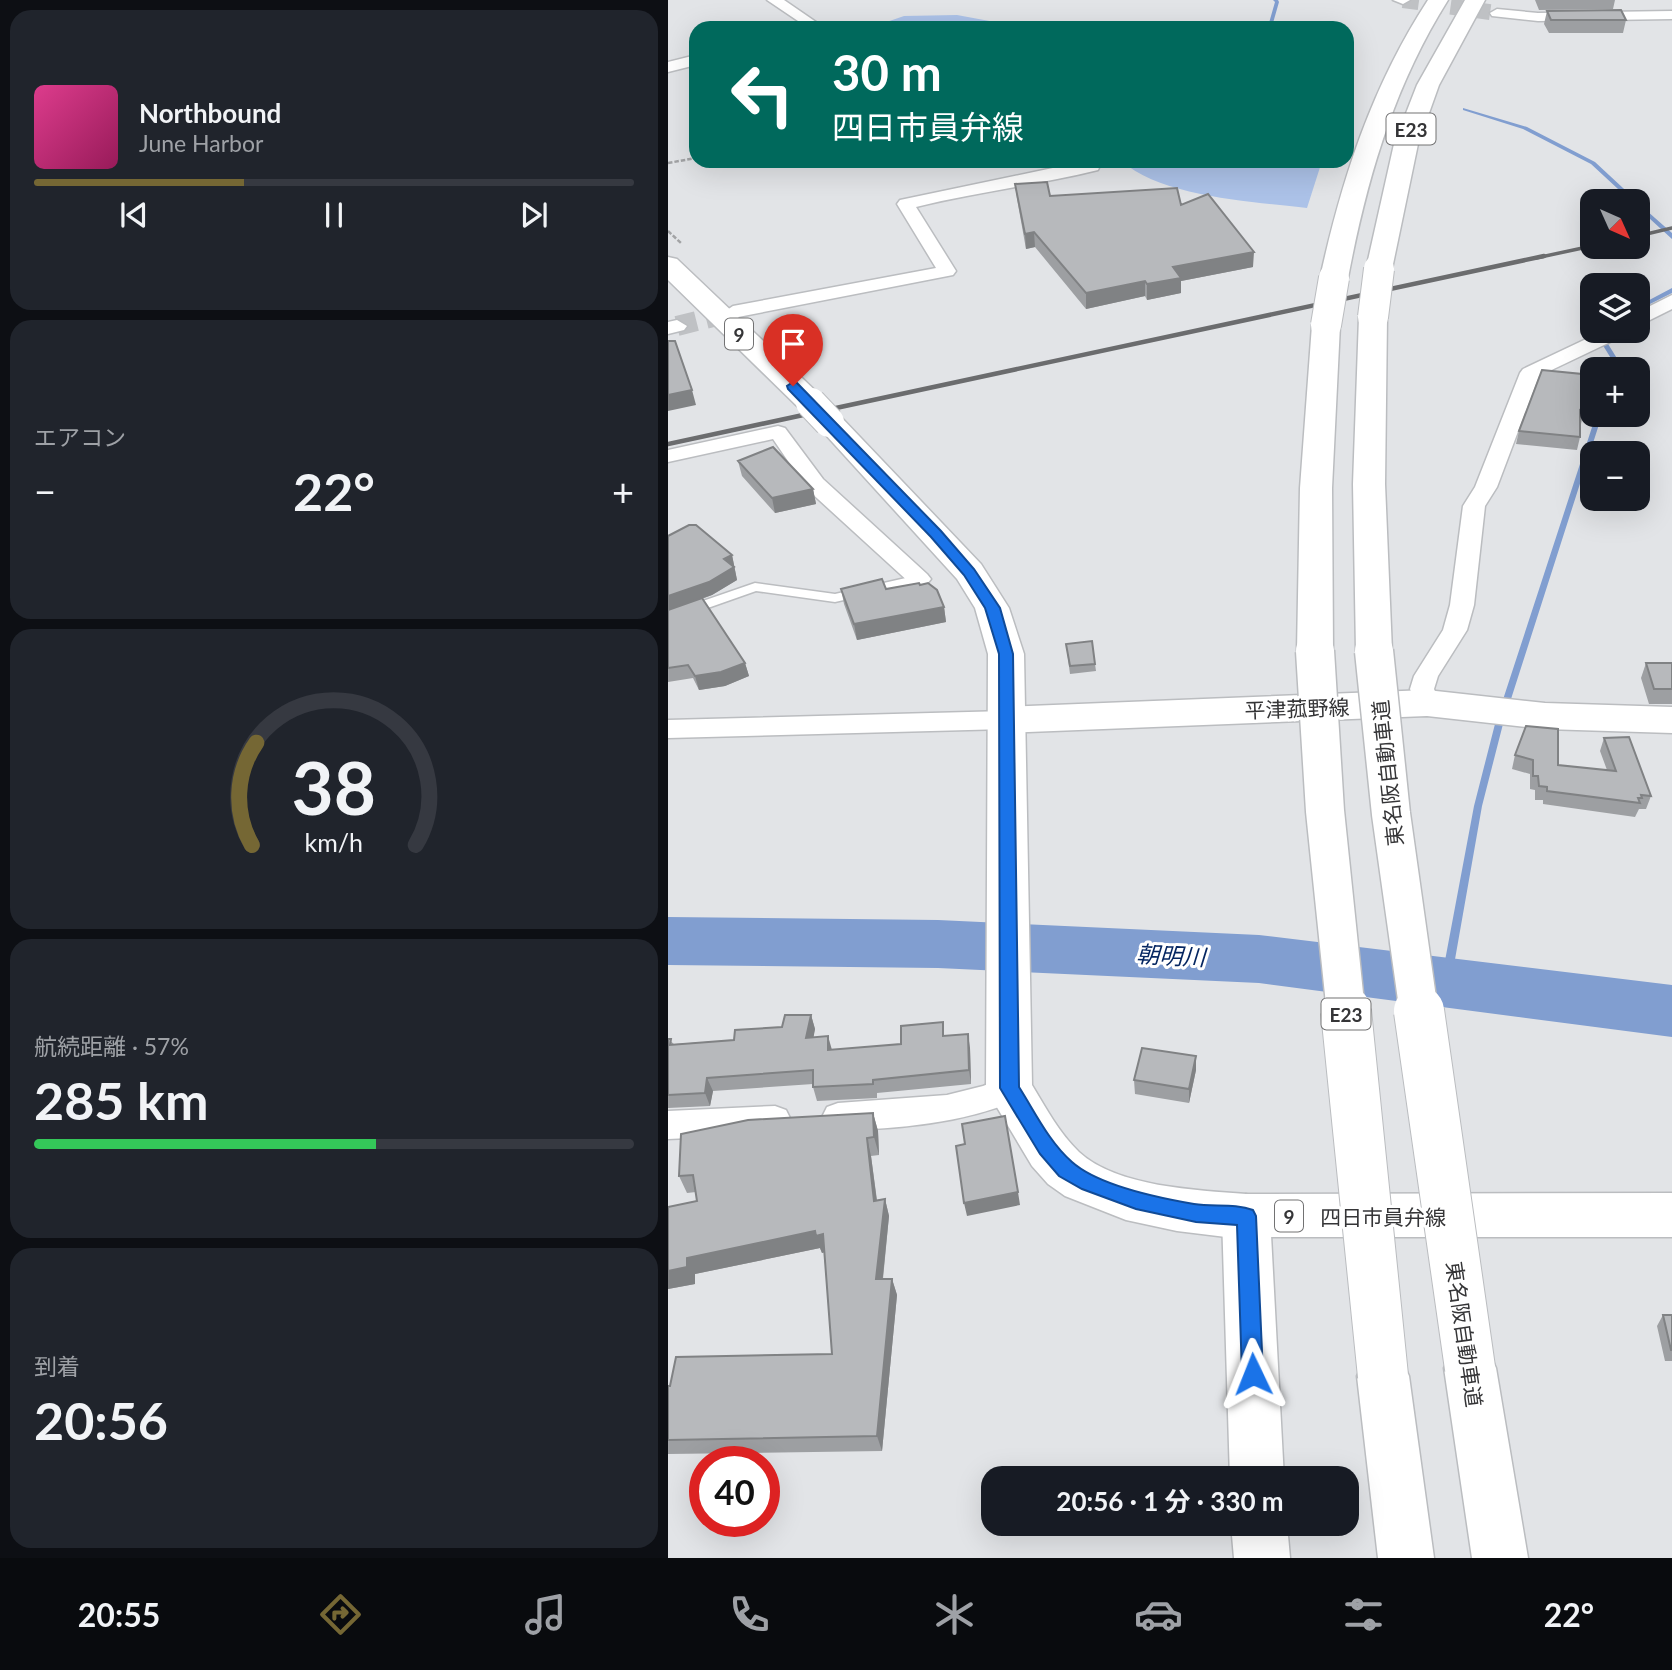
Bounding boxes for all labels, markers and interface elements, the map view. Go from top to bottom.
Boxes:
text: 30 m [832,43,942,101]
icon: left [717,49,808,140]
text: Northbound [139,97,281,129]
text: 四日市員弁線 [832,107,1024,146]
road number: E23 [1386,113,1436,144]
text: June Harbor [139,129,263,157]
north arrow [1580,189,1650,259]
map controls [1580,189,1650,511]
icon: previous [115,196,153,234]
icon: pause [315,196,353,234]
icon: next [515,196,553,234]
button: layers [1580,273,1650,343]
pin [763,314,823,386]
road number: 9 [725,318,753,350]
icon: arrive [774,325,812,363]
button: + [1580,357,1650,427]
text: エアコン [34,423,126,451]
button: − [1580,441,1650,511]
text: 22° [293,460,375,522]
text: − [34,468,56,514]
text: + [612,468,634,514]
street label: 平津菰野線 [1244,694,1350,722]
street label: 東名阪自動車道 [1367,699,1407,847]
text: 38 [292,743,376,831]
text: km/h [305,827,363,857]
water label: 朝明川 [1136,939,1209,971]
road number: E23 [1322,998,1370,1030]
text: 航続距離 · 57% [34,1032,189,1060]
text: 285 km [34,1069,208,1131]
road number: 9 [1275,1200,1303,1232]
street label: 四日市員弁線 [1320,1204,1446,1229]
street label: 東名阪自動車道 [1442,1259,1488,1409]
position arrow [1216,1337,1290,1411]
text: 到着 [34,1352,80,1380]
text: 20:56 [34,1389,168,1451]
speed limit sign: 40 [689,1446,780,1537]
text: 20:56 · 1 分 · 330 m [1056,1485,1284,1517]
icon: directions [316,1590,365,1639]
icon: music [521,1590,570,1639]
icon: phone [725,1590,774,1639]
icon: climate [930,1590,979,1639]
icon: car [1134,1590,1183,1639]
icon: filters [1339,1590,1388,1639]
text: 20:55 [78,1595,160,1634]
text: 22° [1544,1595,1594,1634]

